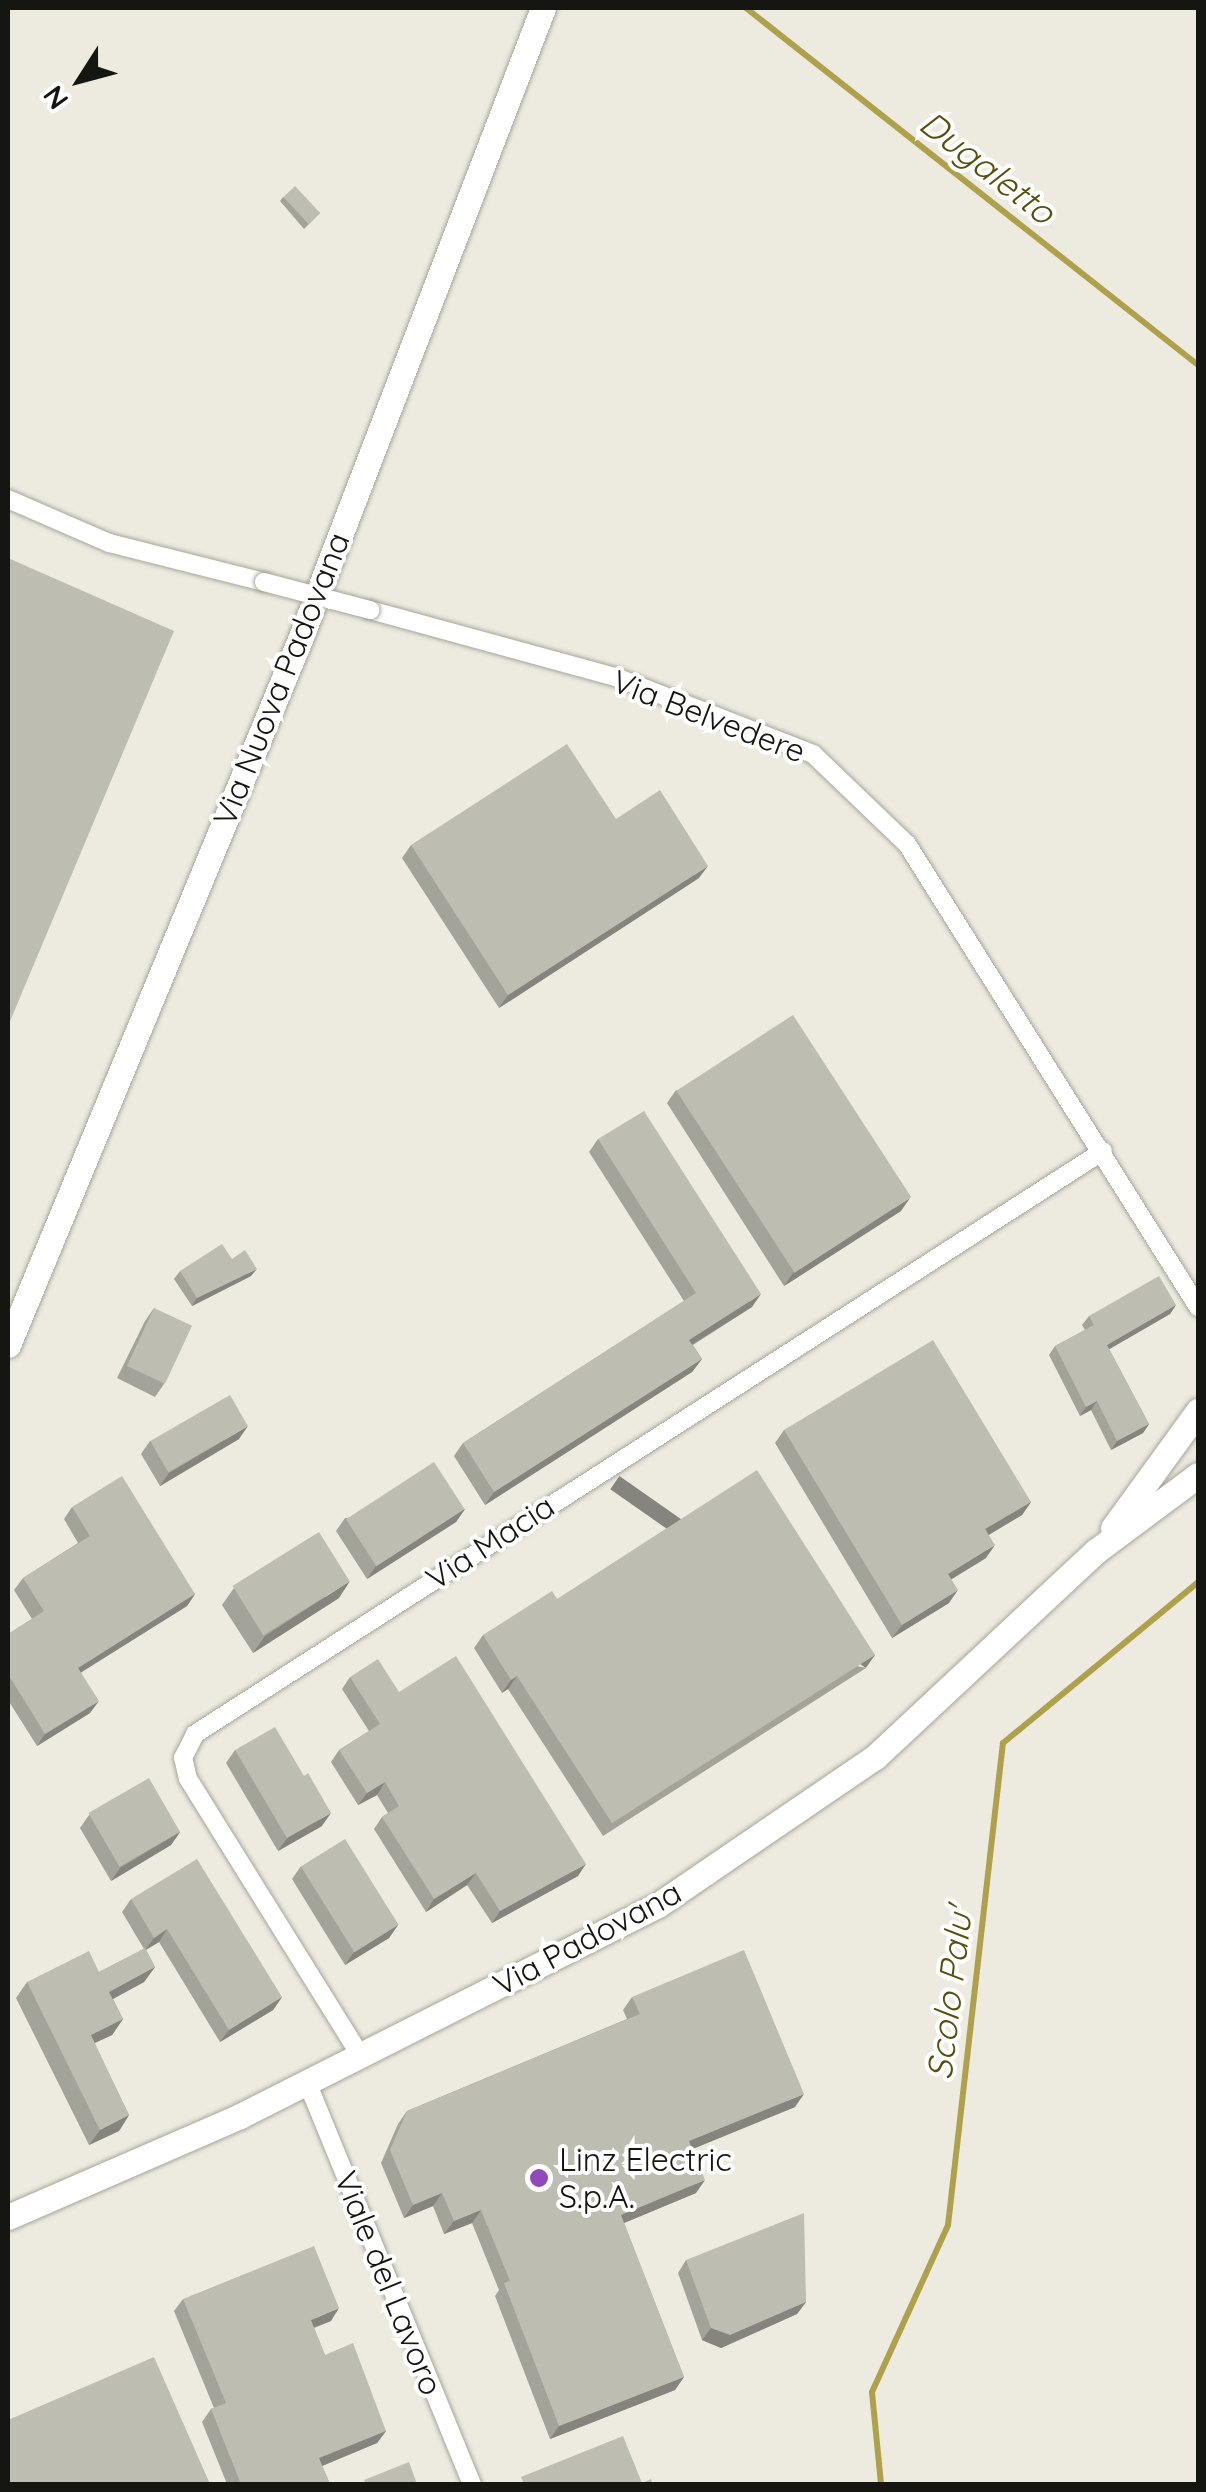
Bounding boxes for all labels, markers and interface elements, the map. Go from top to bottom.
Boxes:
north arrow [30,30,130,130]
text: N [35,79,76,117]
water label: Dugaletto [912,101,1064,233]
street label: Via Nuova Padovana [205,527,357,831]
street label: Via Belvedere [607,662,811,770]
street label: Via Macia [419,1486,561,1598]
street label: Via Padovana [486,1872,688,2004]
water label: Scolo Palu' [918,1904,980,2082]
place label: Linz Electric S.p.A. [559,2141,732,2216]
street label: Viale del Lavoro [327,2165,451,2401]
marker: Linz Electric S.p.A. [528,2167,550,2189]

